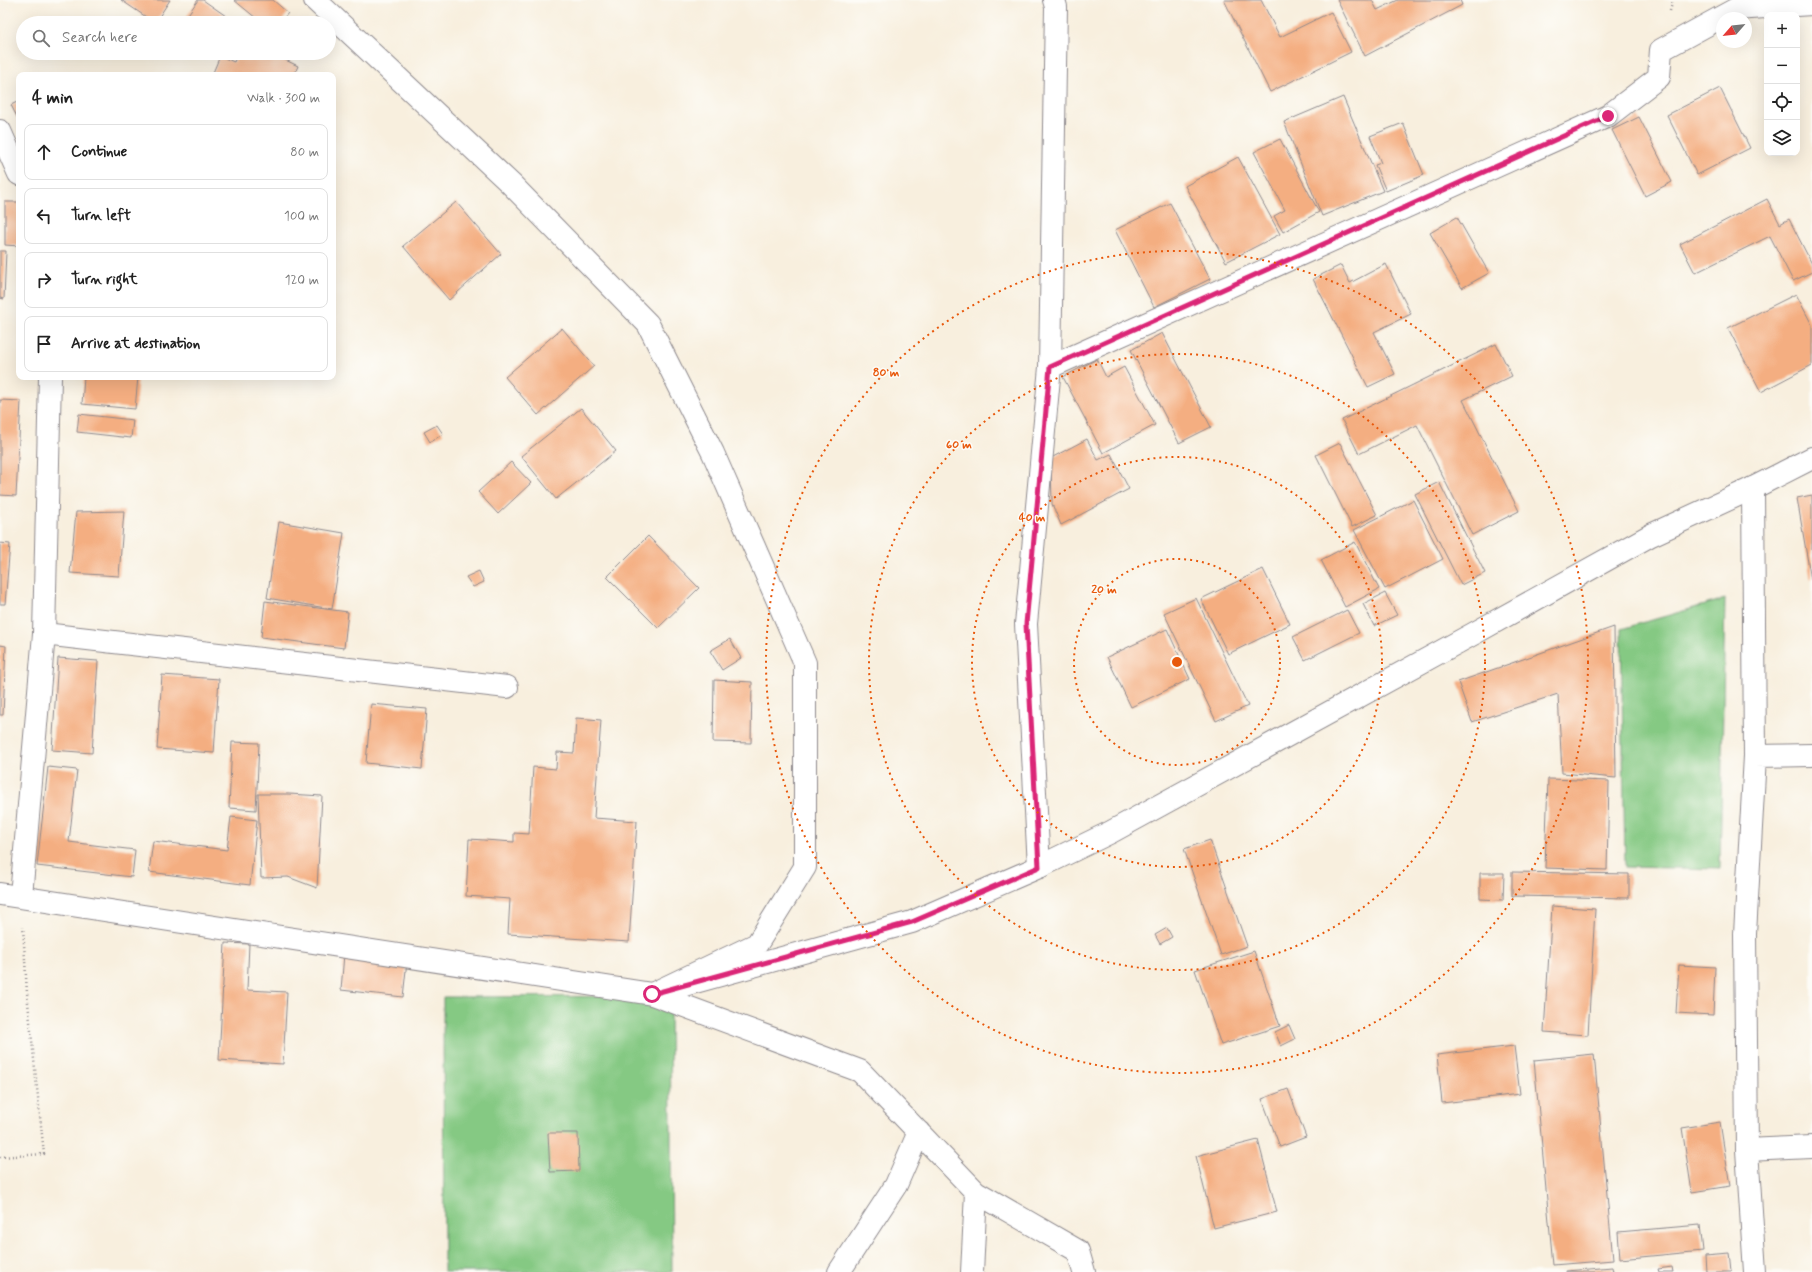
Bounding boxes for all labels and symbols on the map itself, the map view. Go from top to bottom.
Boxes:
north arrow [1716,12,1752,48]
route end [1599,107,1617,125]
text: 80 m [873,365,900,381]
text: 60 m [946,437,972,453]
text: 40 m [1019,510,1046,526]
text: 20 m [1091,582,1117,598]
centre of rings [1170,655,1184,669]
route start [643,985,661,1003]

